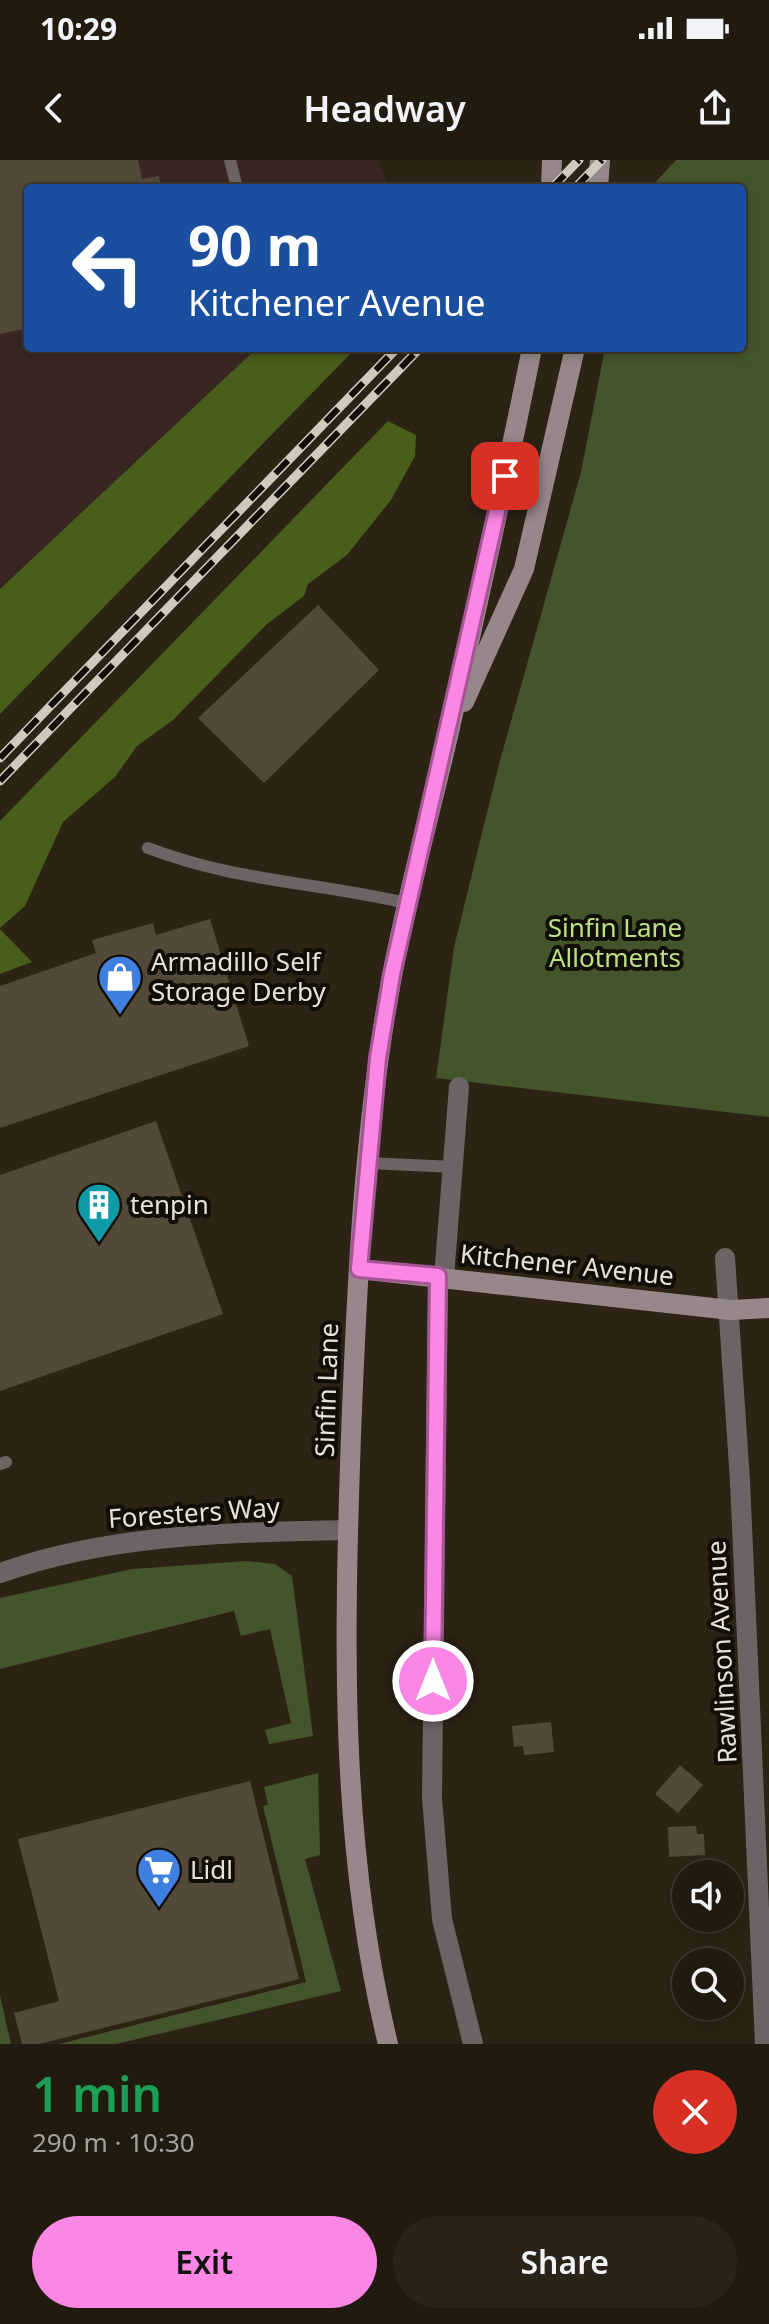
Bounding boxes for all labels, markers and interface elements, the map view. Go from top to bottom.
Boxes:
text: 10:29 [40,8,117,49]
text: Headway [303,84,466,133]
icon: back [32,86,76,130]
icon: share [693,86,737,130]
text: 90 m [188,206,321,282]
icon: left [56,216,160,320]
text: Kitchener Avenue [188,278,486,327]
pin [471,442,539,510]
icon: arrive [483,454,527,498]
park label: Sinfin Lane Allotments [548,909,682,975]
place label: Armadillo Self Storage Derby [151,943,326,1009]
shop icon: Armadillo Self Storage Derby [96,953,144,1016]
building icon: tenpin [75,1181,123,1244]
place label: tenpin [130,1186,209,1222]
street label: Kitchener Avenue [458,1235,676,1293]
street label: Sinfin Lane [306,1322,346,1458]
street label: Foresters Way [107,1488,282,1536]
street label: Rawlinson Avenue [697,1540,745,1764]
position arrow [391,1639,475,1723]
supermarket icon: Lidl [135,1846,183,1909]
place label: Lidl [190,1851,233,1887]
map controls [672,1860,744,2020]
button: sound [672,1860,744,1932]
button: search [672,1948,744,2020]
text: 1 min [32,2061,162,2126]
button: close [653,2070,737,2154]
text: 290 m · 10:30 [32,2124,195,2160]
button: Exit [32,2216,377,2308]
button: Share [393,2216,737,2308]

